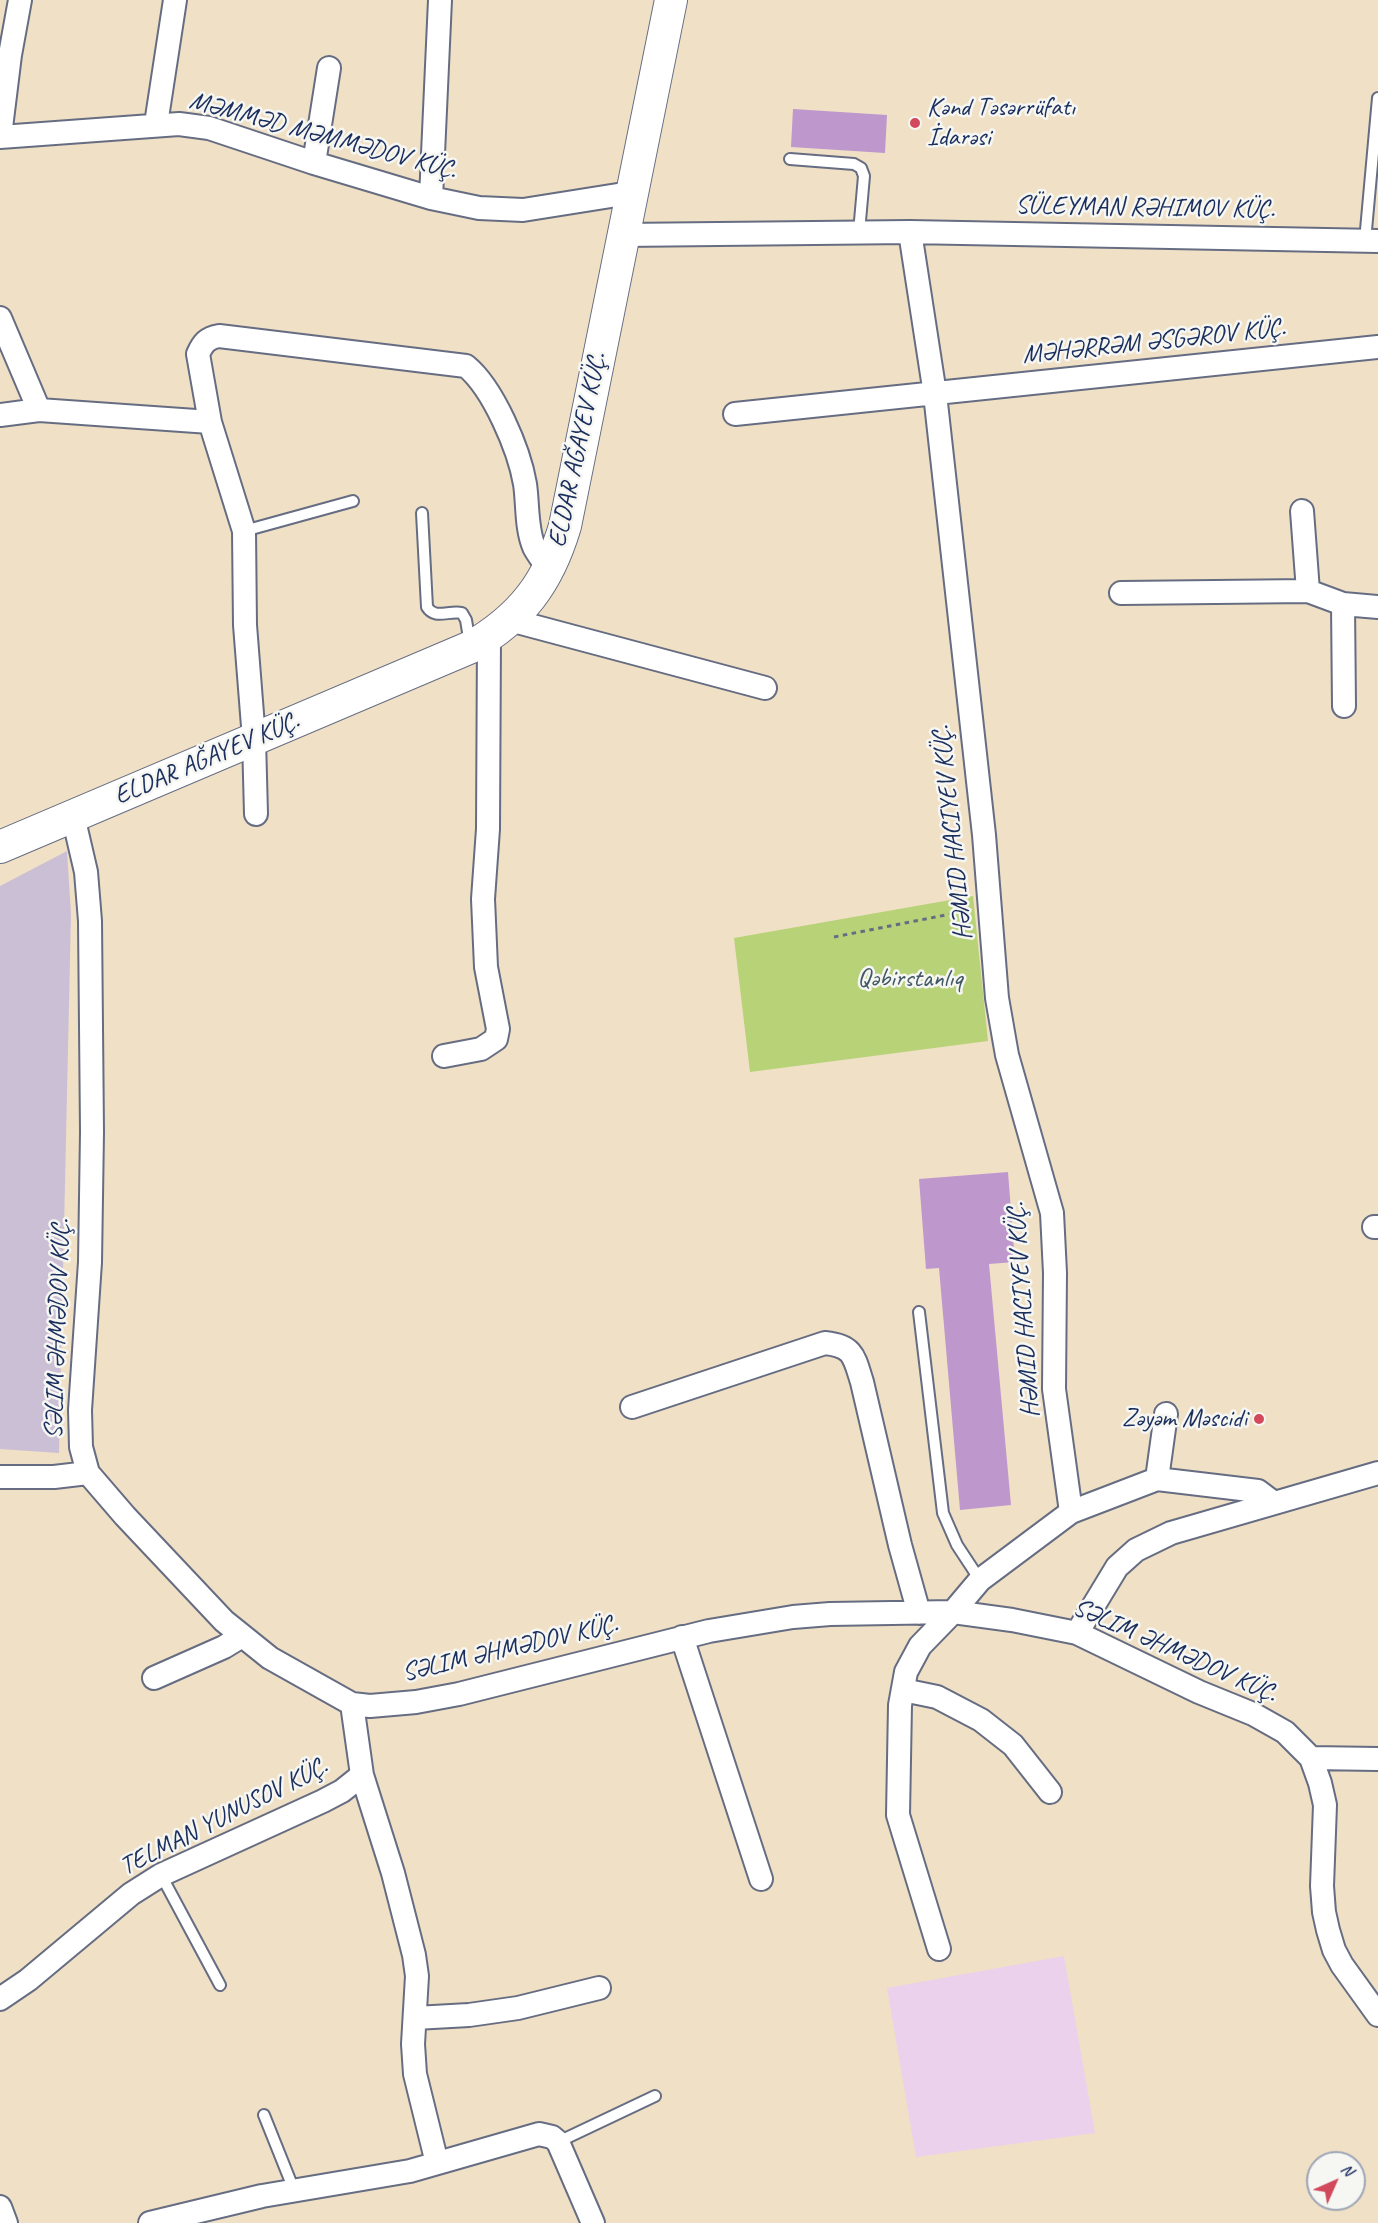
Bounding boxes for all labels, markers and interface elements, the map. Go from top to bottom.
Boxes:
street label: MƏMMƏD MƏMMƏDOV KÜÇ. [186,85,460,187]
place label: Kənd Təsərrüfatı İdarəsi [927,92,1075,154]
marker: Kənd Təsərrüfatı İdarəsi [908,116,922,130]
street label: SÜLEYMAN RƏHIMOV KÜÇ. [1015,190,1275,226]
street label: MƏHƏRRƏM ƏSGƏROV KÜÇ. [1021,313,1287,371]
street label: ELDAR AĞAYEV KÜÇ. [542,350,614,550]
street label: ELDAR AĞAYEV KÜÇ. [110,706,304,812]
street label: HƏMID HACIYEV KÜÇ. [926,724,980,942]
park label: Qəbirstanlıq [857,963,963,995]
street label: HƏMID HACIYEV KÜÇ. [1001,1201,1047,1419]
street label: SƏLIM ƏHMƏDOV KÜÇ. [39,1218,77,1440]
place label: Zəyəm Məscidi [1122,1403,1247,1435]
marker: Zəyəm Məscidi [1252,1412,1266,1426]
street label: SƏLIM ƏHMƏDOV KÜÇ. [1068,1592,1282,1710]
street label: SƏLIM ƏHMƏDOV KÜÇ. [399,1609,621,1689]
street label: TELMAN YUNUSOV KÜÇ. [115,1751,333,1883]
north arrow [1306,2151,1366,2211]
text: N [1337,2159,1358,2180]

